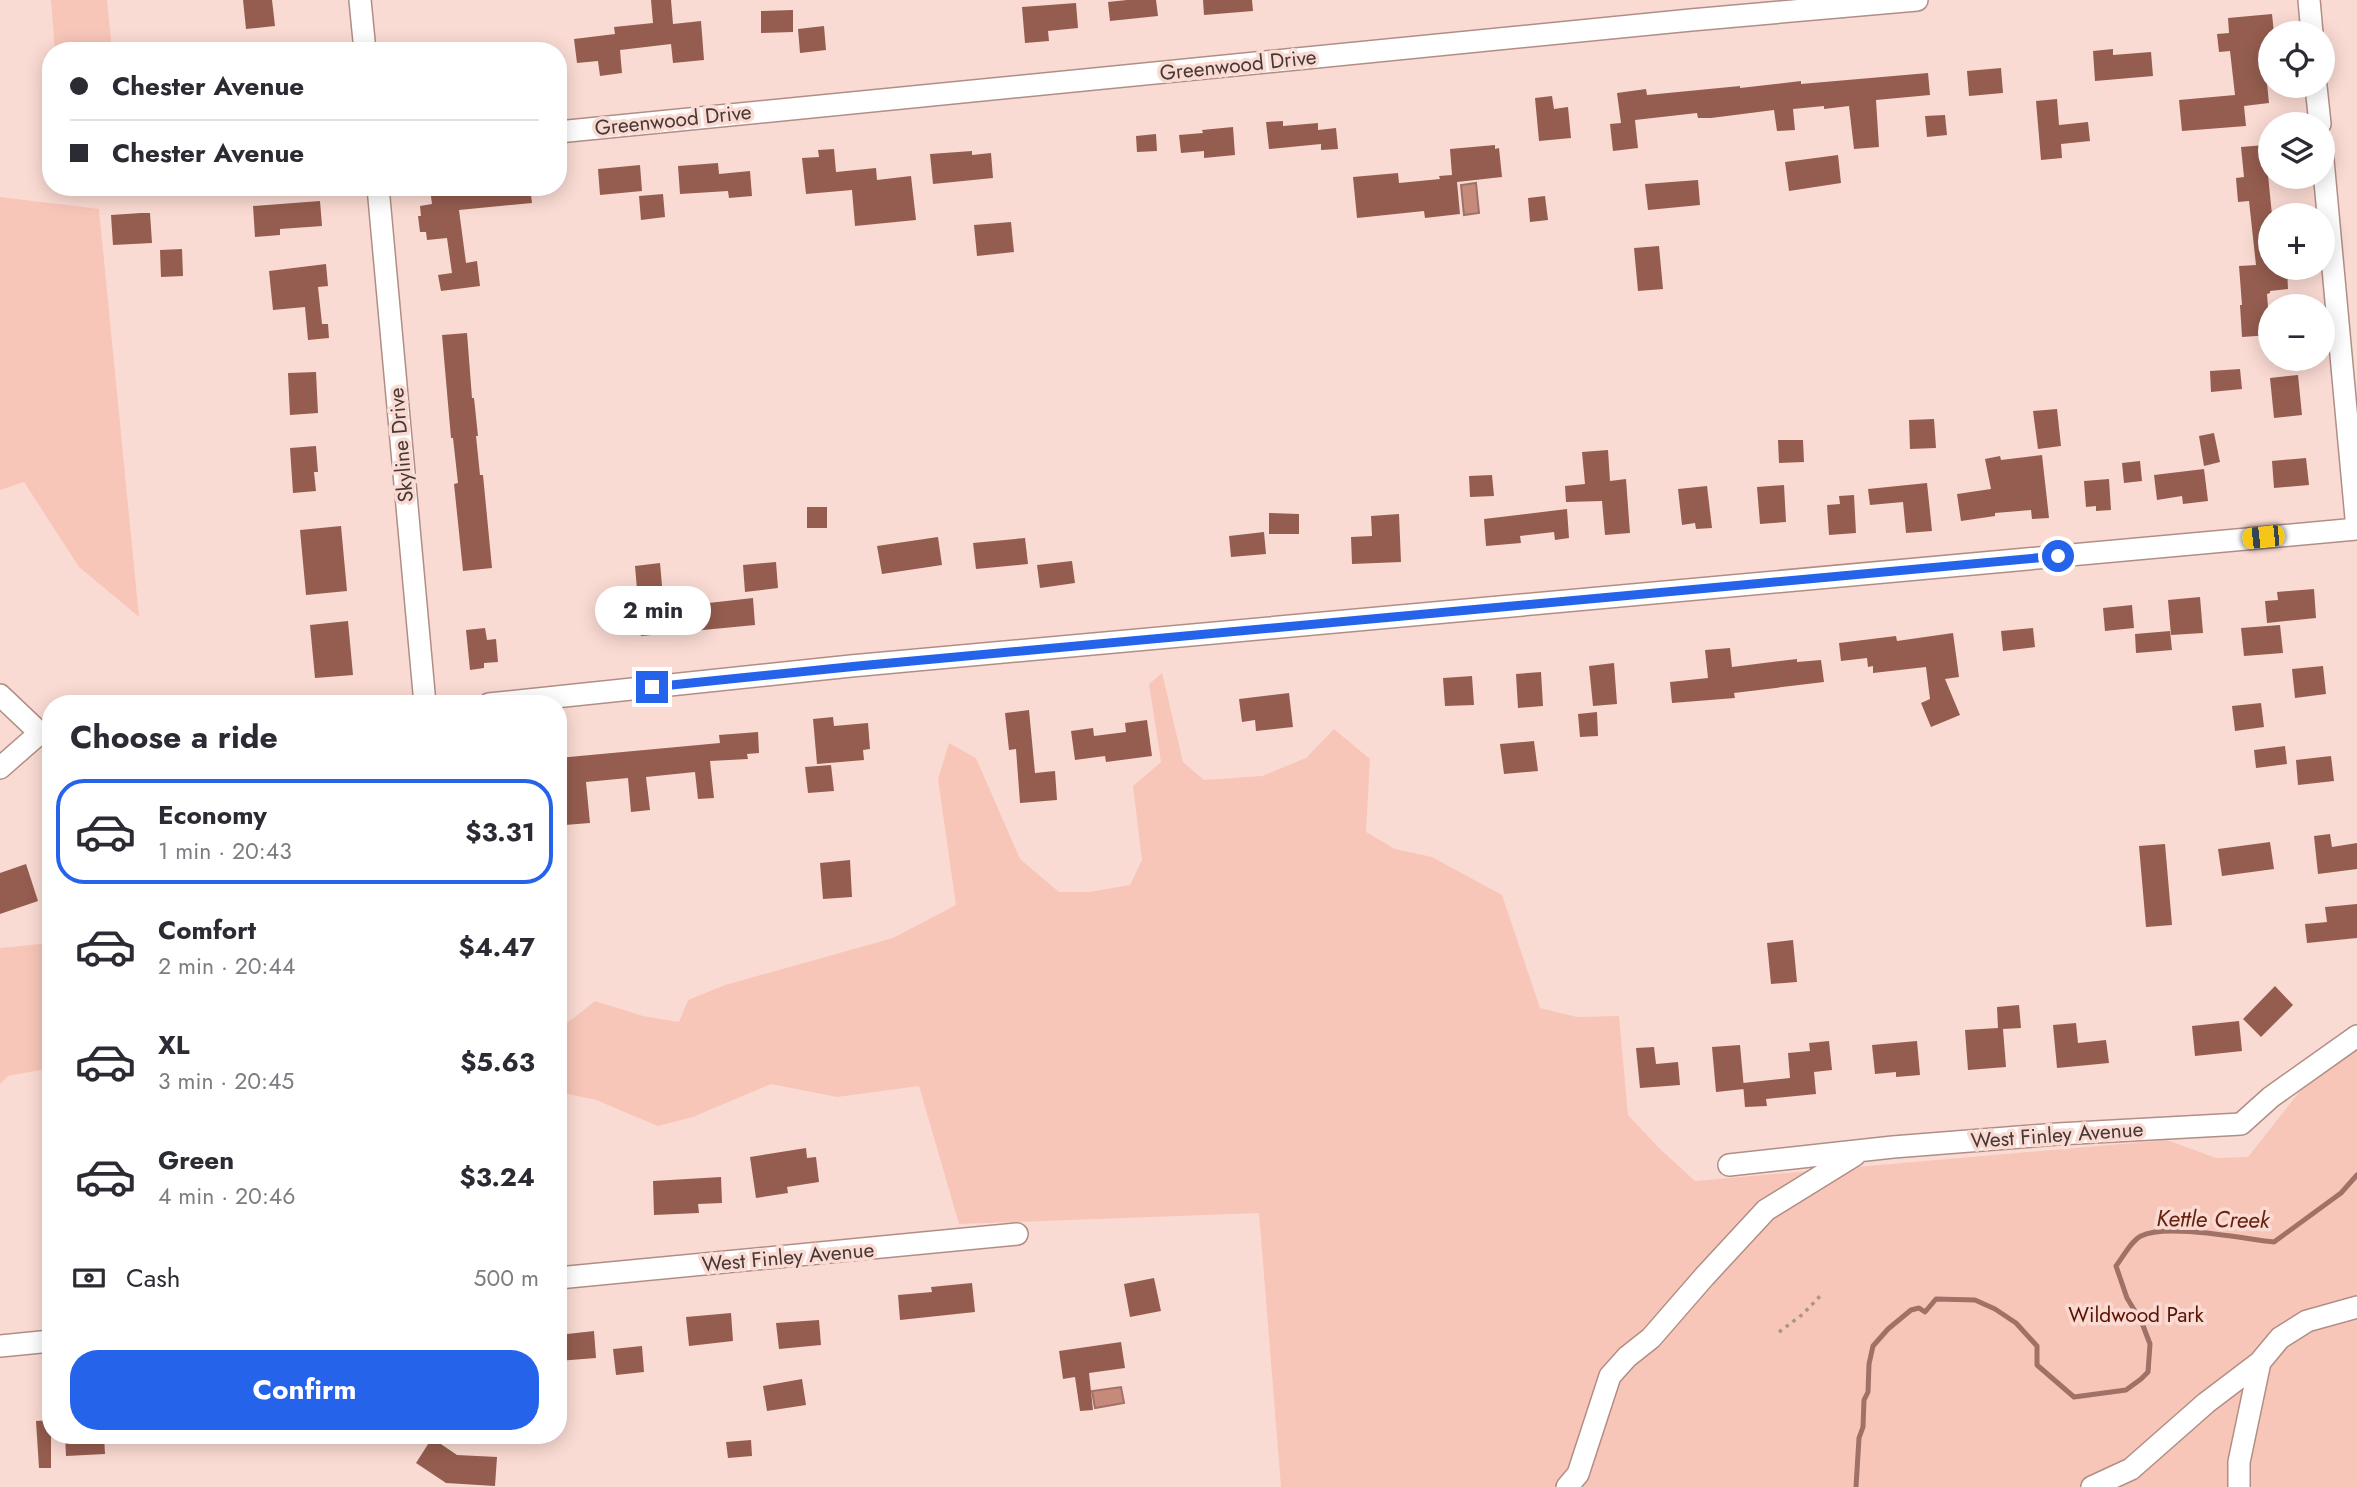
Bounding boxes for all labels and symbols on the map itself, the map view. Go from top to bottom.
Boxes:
street label: Greenwood Drive [1158,42,1318,88]
street label: Greenwood Drive [593,97,753,143]
street label: Skyline Drive [381,386,421,504]
car [2242,524,2285,550]
route start [2042,540,2074,572]
callout: 2 min [594,586,710,634]
route end [636,671,668,703]
street label: West Finley Avenue [1970,1114,2145,1156]
water label: Kettle Creek [2156,1201,2271,1237]
street label: West Finley Avenue [701,1235,876,1279]
park label: Wildwood Park [2068,1300,2205,1330]

